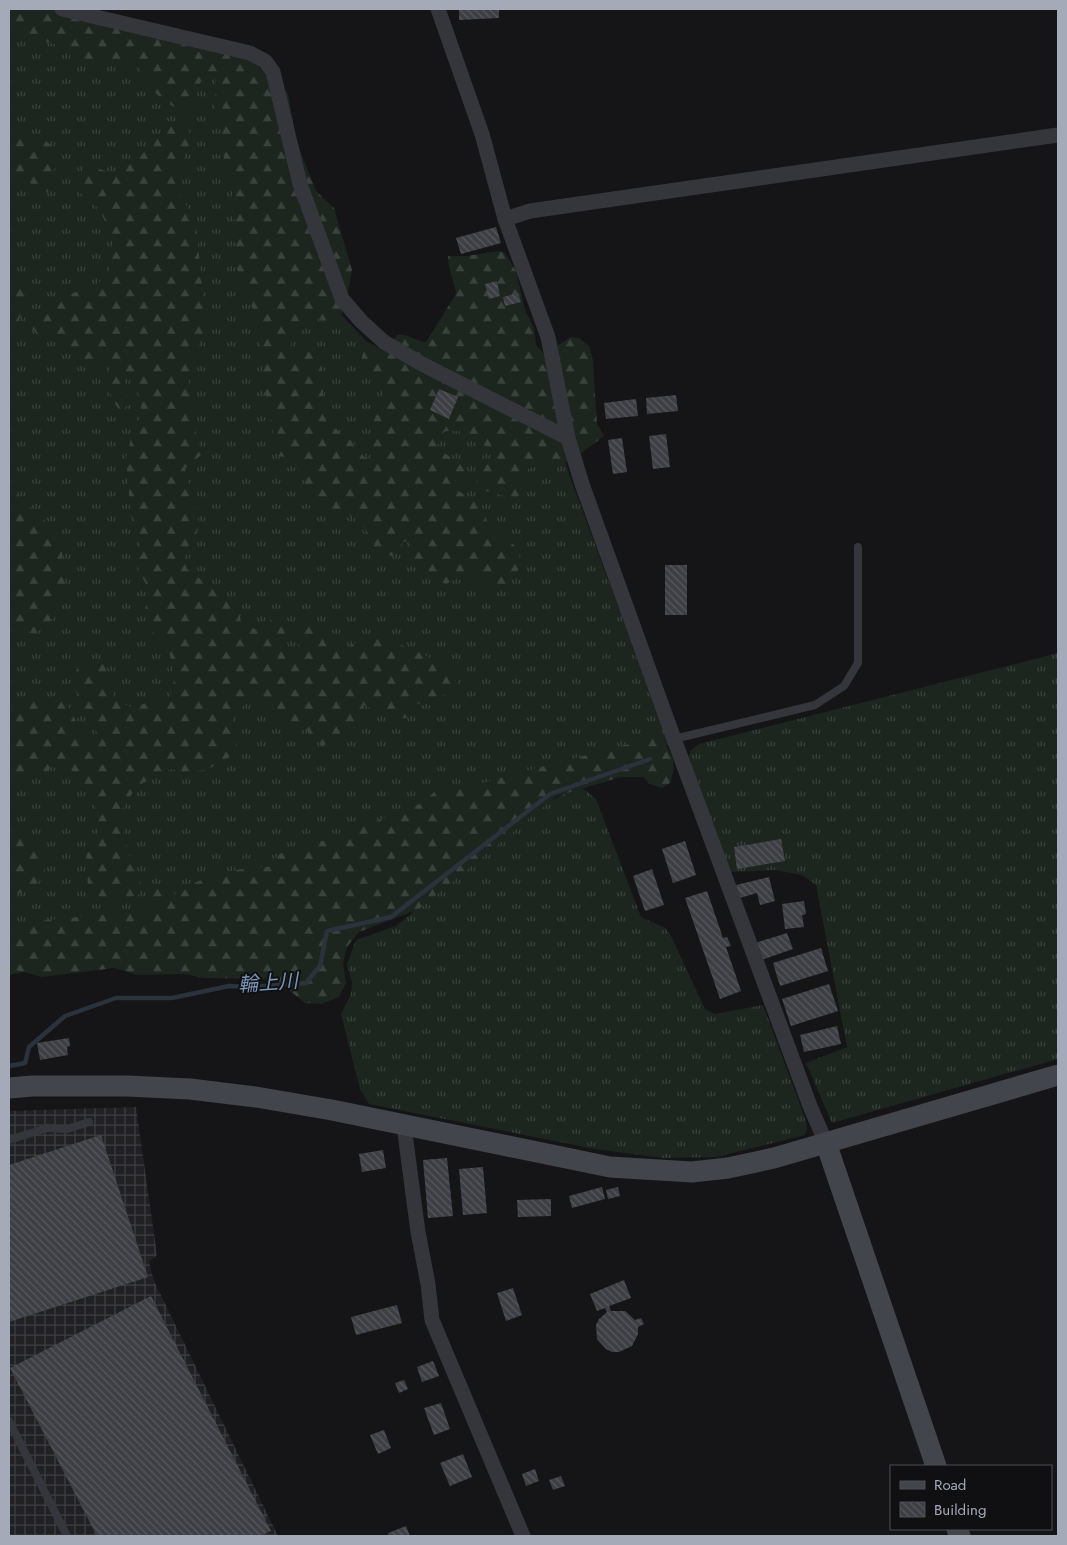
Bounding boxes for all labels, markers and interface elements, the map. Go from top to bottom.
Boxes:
water label: 輪上川 [237,966,301,1000]
legend [890,1465,1052,1530]
text: Road [934,1474,966,1496]
text: Building [934,1499,986,1521]

